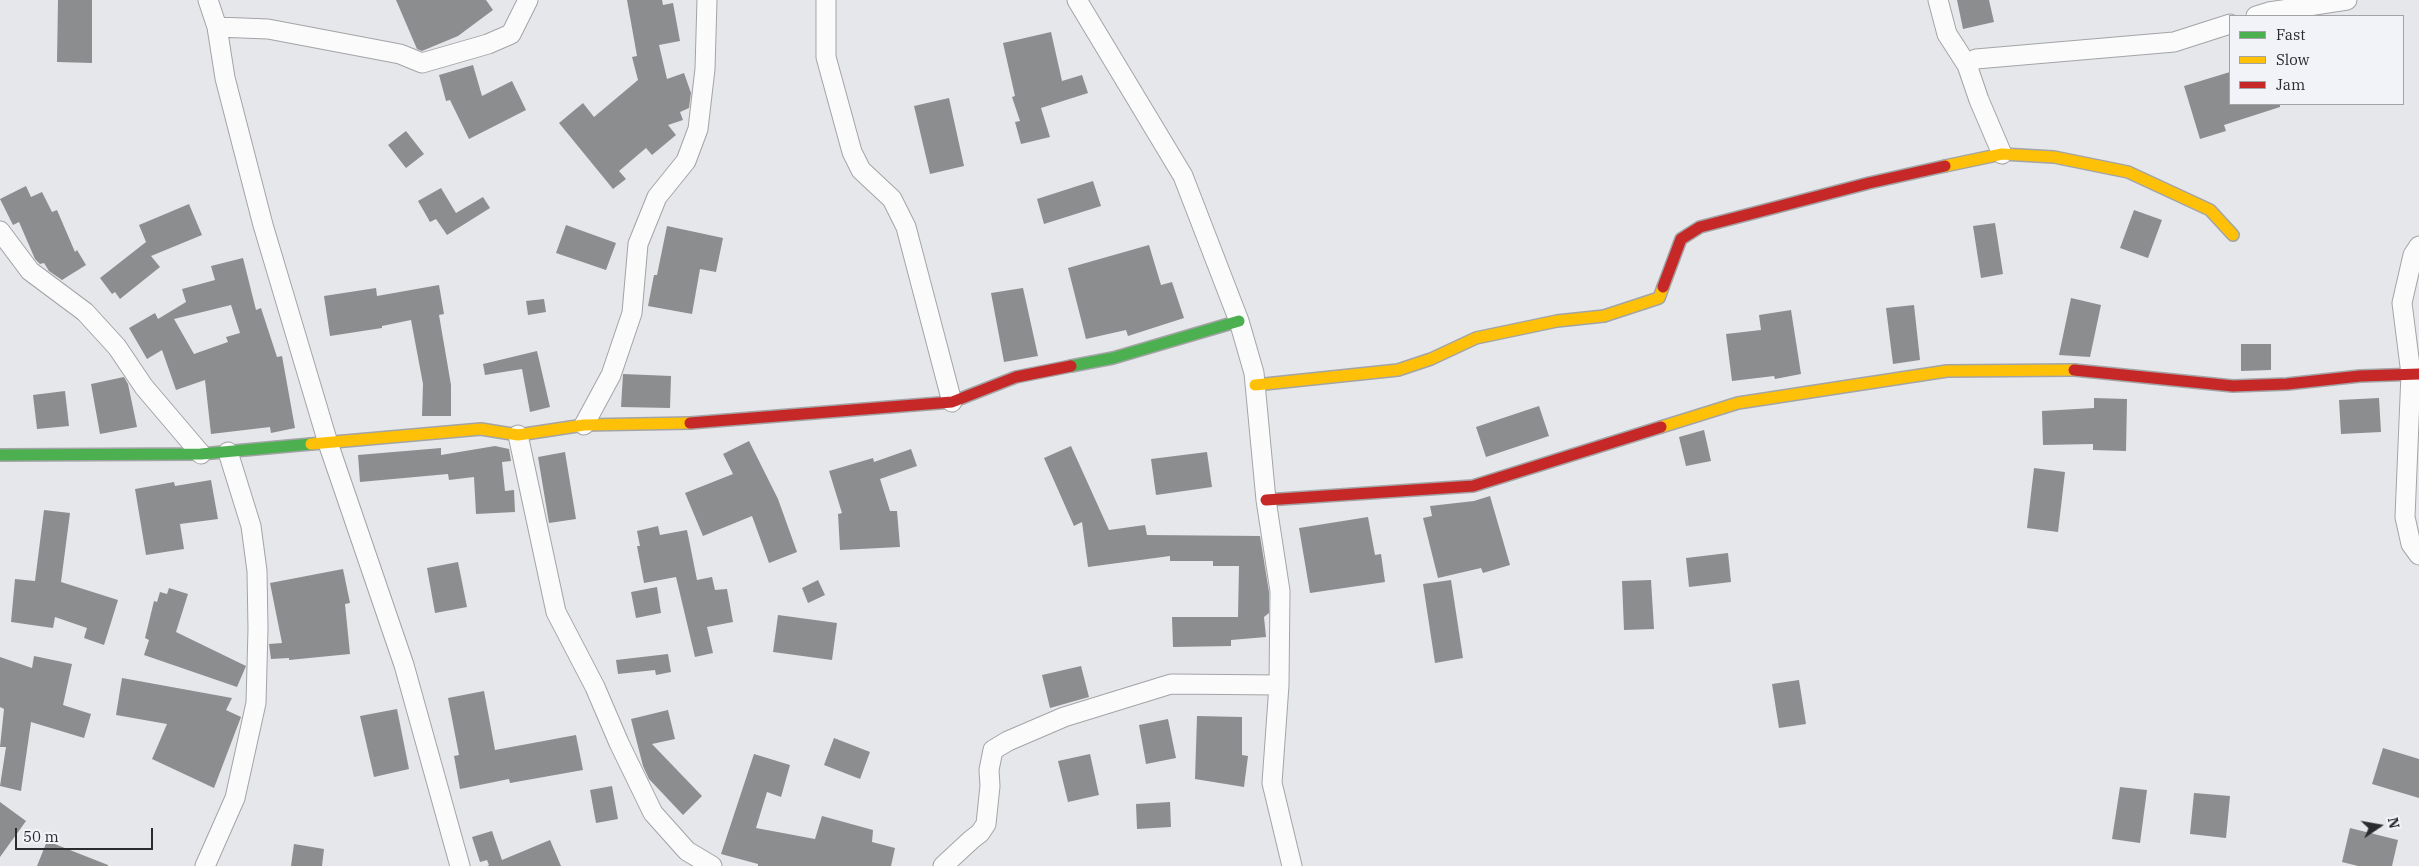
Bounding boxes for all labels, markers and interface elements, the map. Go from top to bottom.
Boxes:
legend [2229,15,2404,105]
text: Fast [2276,25,2306,44]
text: Slow [2276,50,2309,69]
text: Jam [2276,75,2305,94]
north arrow [2354,801,2404,851]
text: N [2384,816,2404,830]
scale bar [18,818,155,850]
text: 50 m [23,827,59,846]

